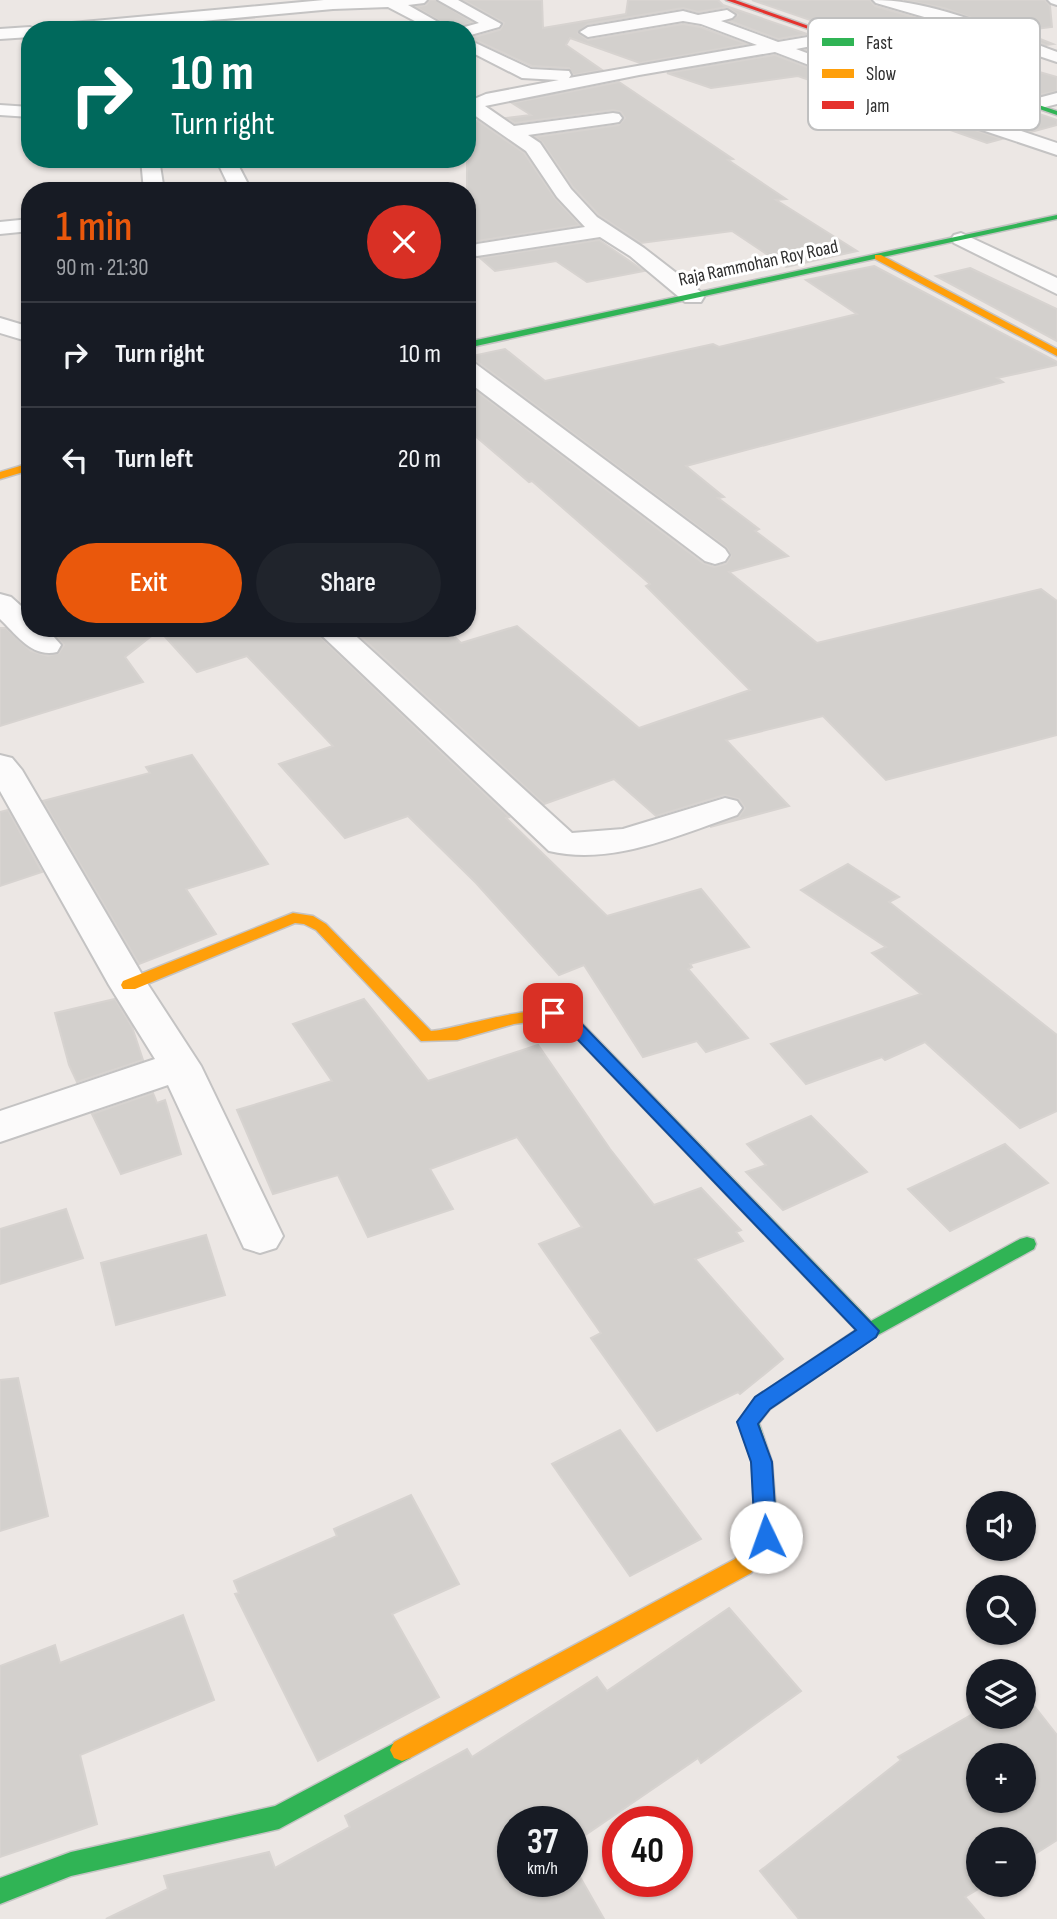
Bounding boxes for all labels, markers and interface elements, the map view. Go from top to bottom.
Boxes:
legend [808,18,1040,130]
text: Fast [866,32,893,55]
text: 10 m [171,45,254,104]
icon: right [56,49,147,140]
text: Slow [866,63,896,86]
text: Jam [865,95,889,118]
text: Turn right [171,105,275,144]
text: 1 min [56,202,132,253]
button: close [367,205,441,279]
street label: Raja Rammohan Roy Road [676,235,840,292]
text: 90 m · 21:30 [56,254,149,282]
icon: right [56,336,94,374]
text: Turn right [115,339,204,370]
text: 10 m [399,339,441,370]
icon: left [56,441,94,479]
text: Turn left [115,444,193,475]
text: 20 m [398,444,441,475]
button: Exit [56,543,242,623]
button: Share [256,543,441,623]
pin [523,983,583,1043]
icon: arrive [534,994,572,1032]
map controls [966,1491,1036,1897]
button: sound [966,1491,1036,1561]
position arrow [729,1500,803,1574]
button: search [966,1575,1036,1645]
button: layers [966,1659,1036,1729]
button: + [966,1743,1036,1813]
speed limit sign: 40 [602,1806,693,1897]
text: 37 [527,1821,558,1864]
button: − [966,1827,1036,1897]
text: km/h [527,1858,558,1879]

